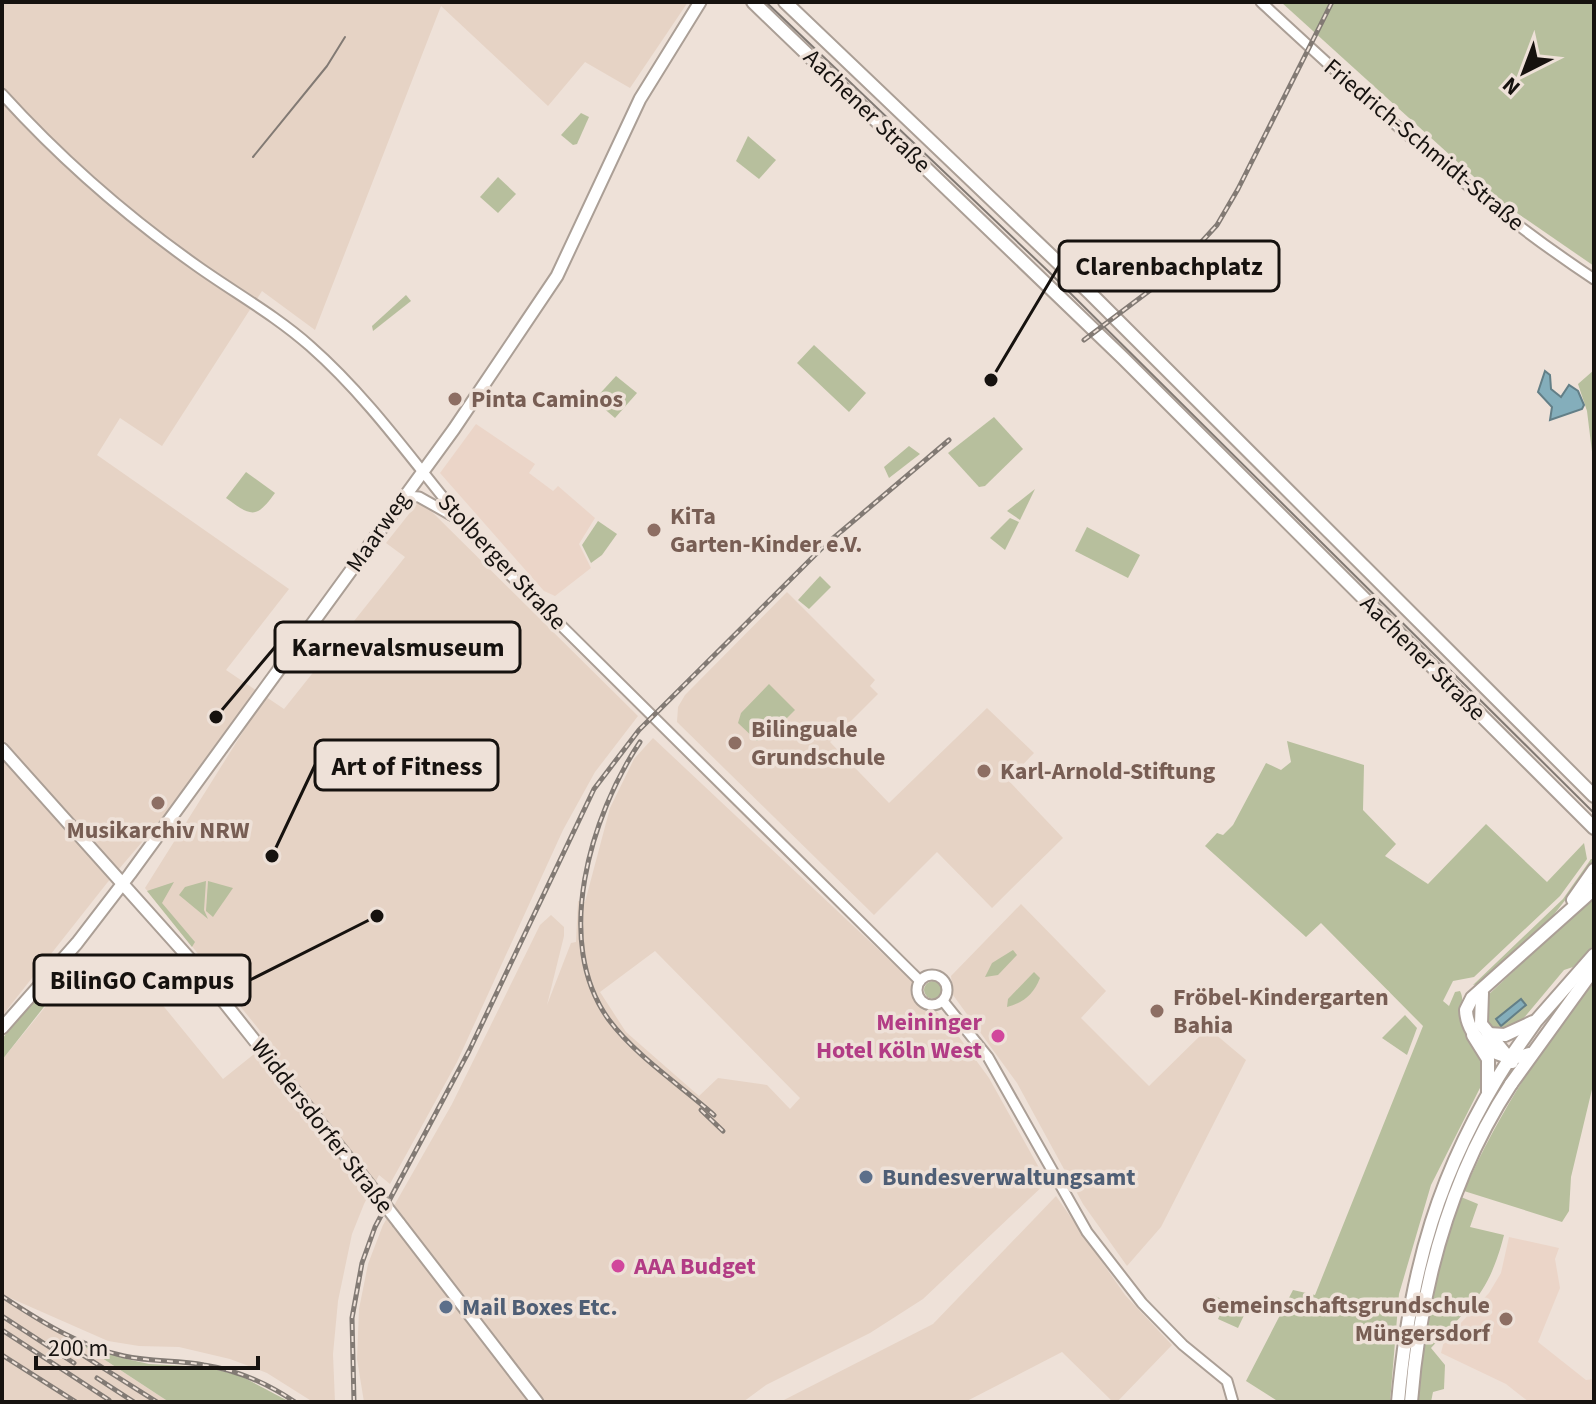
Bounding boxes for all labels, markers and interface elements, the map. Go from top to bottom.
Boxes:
north arrow [1484,32,1564,112]
street label: Aachener Straße [795,41,939,181]
street label: Friedrich-Schmidt-Straße [1316,50,1532,240]
text: N [1495,69,1527,103]
callout: Clarenbachplatz [1059,241,1279,291]
text: Clarenbachplatz [1075,248,1263,285]
place label: Pinta Caminos [471,382,623,417]
marker: Pinta Caminos [446,390,464,408]
street label: Maarweg [337,485,419,579]
street label: Stolberger Straße [429,486,575,638]
place label: KiTa Garten-Kinder e.V. [670,499,863,562]
marker: KiTa Garten-Kinder e.V. [645,521,663,539]
street label: Aachener Straße [1352,587,1494,729]
callout: Karnevalsmuseum [275,622,520,672]
text: Karnevalsmuseum [291,629,505,666]
place label: Bilinguale Grundschule [751,712,885,775]
marker: Bilinguale Grundschule [726,734,744,752]
callout: Art of Fitness [315,740,498,790]
text: Art of Fitness [331,748,482,785]
place label: Karl-Arnold-Stiftung [1000,754,1215,789]
marker: Karl-Arnold-Stiftung [975,762,993,780]
marker: Musikarchiv NRW [149,794,167,812]
place label: Musikarchiv NRW [66,813,250,848]
callout: BilinGO Campus [34,955,250,1005]
text: BilinGO Campus [50,962,234,999]
place label: Fröbel-Kindergarten Bahia [1173,980,1389,1043]
marker: Fröbel-Kindergarten Bahia [1148,1002,1166,1020]
place label: Meininger Hotel Köln West [816,1005,982,1068]
marker: Meininger Hotel Köln West [989,1027,1007,1045]
street label: Widdersdorfer Straße [242,1031,402,1221]
place label: Bundesverwaltungsamt [882,1160,1135,1195]
marker: Bundesverwaltungsamt [857,1168,875,1186]
place label: AAA Budget [633,1249,756,1284]
marker: AAA Budget [609,1257,627,1275]
place label: Gemeinschaftsgrundschule Müngersdorf [1202,1288,1491,1351]
place label: Mail Boxes Etc. [462,1290,618,1325]
marker: Mail Boxes Etc. [437,1298,455,1316]
marker: Gemeinschaftsgrundschule Müngersdorf [1497,1310,1515,1328]
scale bar [36,1320,258,1370]
text: 200 m [48,1331,108,1366]

